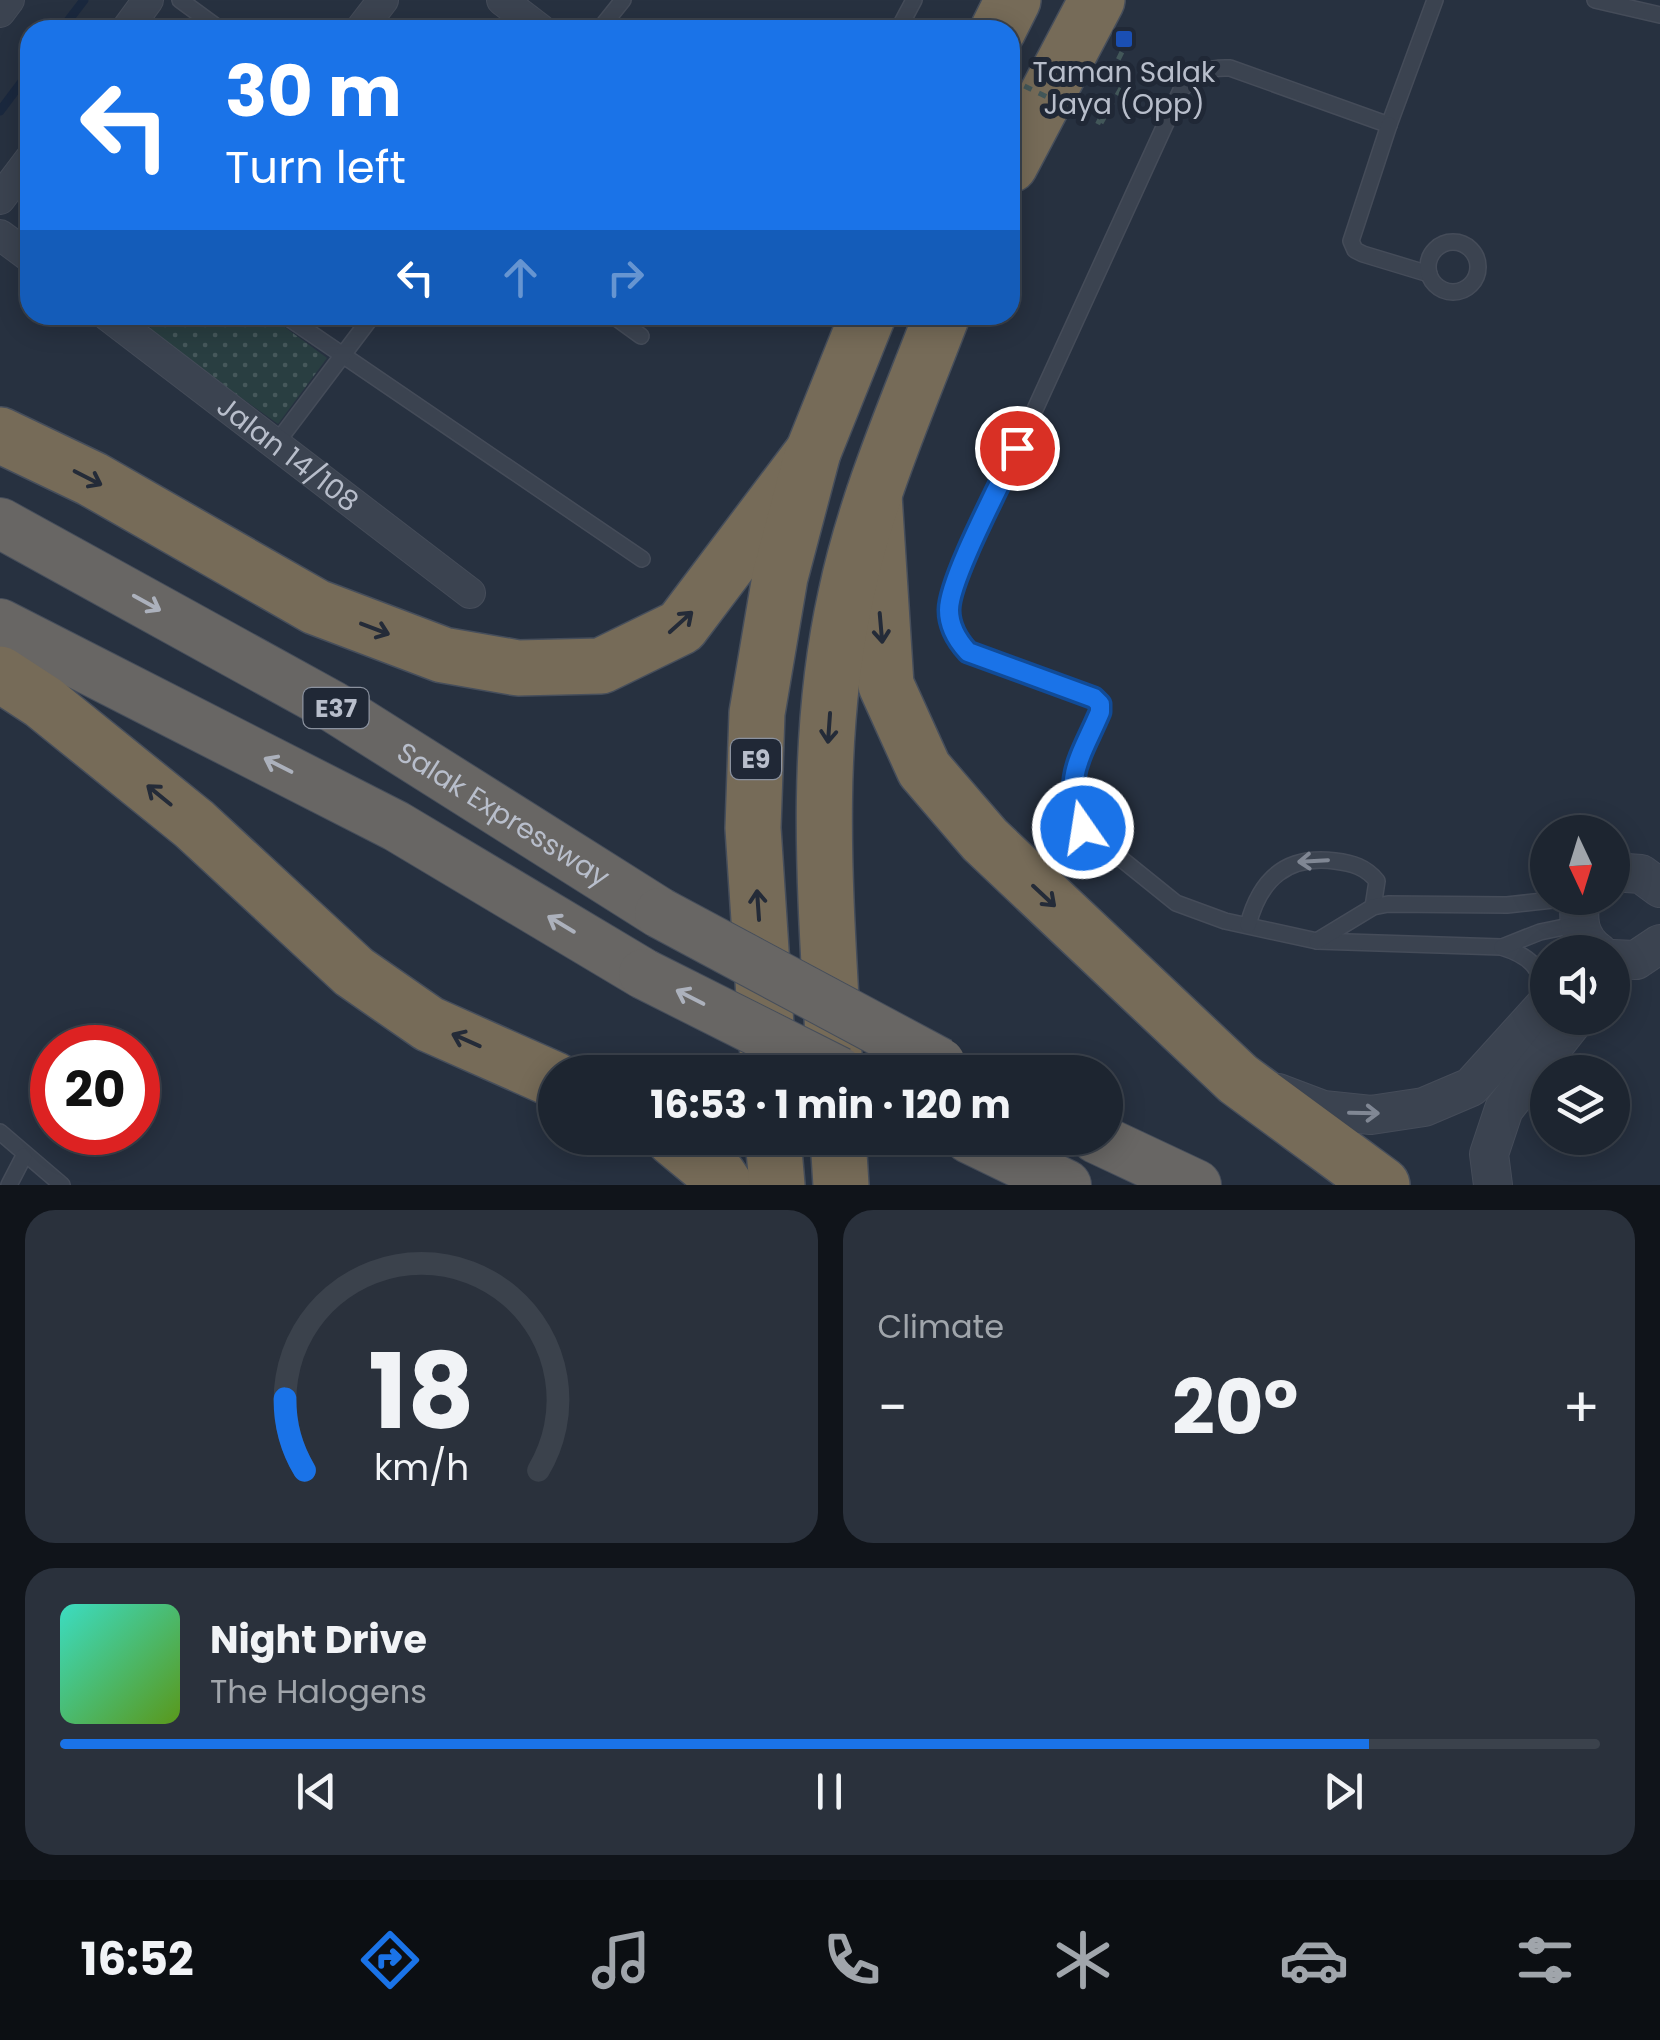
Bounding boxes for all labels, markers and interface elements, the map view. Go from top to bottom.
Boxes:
marker: Taman Salak Jaya (Opp) [1113,28,1135,50]
text: 30 m [225,42,402,141]
place label: Taman Salak Jaya (Opp) [1033,53,1216,124]
icon: left [60,60,190,190]
text: Turn left [225,136,406,199]
icon: left [388,250,443,305]
icon: ahead [493,250,548,305]
icon: right [598,250,653,305]
street label: Jalan 14/108 [209,387,367,521]
pin [975,406,1060,491]
icon: arrive [990,421,1045,476]
one-way arrow [72,469,102,488]
one-way arrow [131,594,161,614]
one-way arrow [668,611,694,635]
one-way arrow [871,611,890,643]
one-way arrow [358,621,389,639]
road number: E37 [304,688,368,728]
one-way arrow [819,711,838,743]
street label: Salak Expressway [390,733,618,896]
road number: E9 [731,739,781,779]
one-way arrow [263,755,293,774]
position arrow [1031,776,1135,880]
one-way arrow [146,785,173,806]
north arrow [1530,815,1630,915]
map controls [1530,815,1630,1155]
one-way arrow [1297,852,1330,871]
one-way arrow [1031,884,1056,907]
one-way arrow [748,890,767,922]
one-way arrow [547,914,576,934]
button: sound [1530,935,1630,1035]
one-way arrow [675,987,705,1006]
speed limit sign: 20 [30,1025,160,1155]
one-way arrow [451,1030,482,1048]
button: layers [1530,1055,1630,1155]
text: 16:53 · 1 min · 120 m [650,1078,1011,1131]
one-way arrow [1348,1103,1380,1122]
text: Climate [878,1304,1004,1349]
text: 18 [368,1319,475,1464]
text: 20° [1172,1355,1298,1460]
text: − [878,1369,908,1446]
text: + [1562,1369,1600,1446]
text: km/h [374,1442,469,1493]
text: Night Drive [210,1613,427,1666]
text: The Halogens [210,1669,427,1714]
icon: previous [289,1764,344,1819]
icon: pause [802,1764,857,1819]
icon: next [1316,1764,1371,1819]
icon: directions [355,1925,425,1995]
icon: music [586,1925,656,1995]
icon: phone [817,1925,887,1995]
icon: climate [1048,1925,1118,1995]
icon: car [1279,1925,1349,1995]
icon: filters [1510,1925,1580,1995]
text: 16:52 [80,1928,194,1991]

